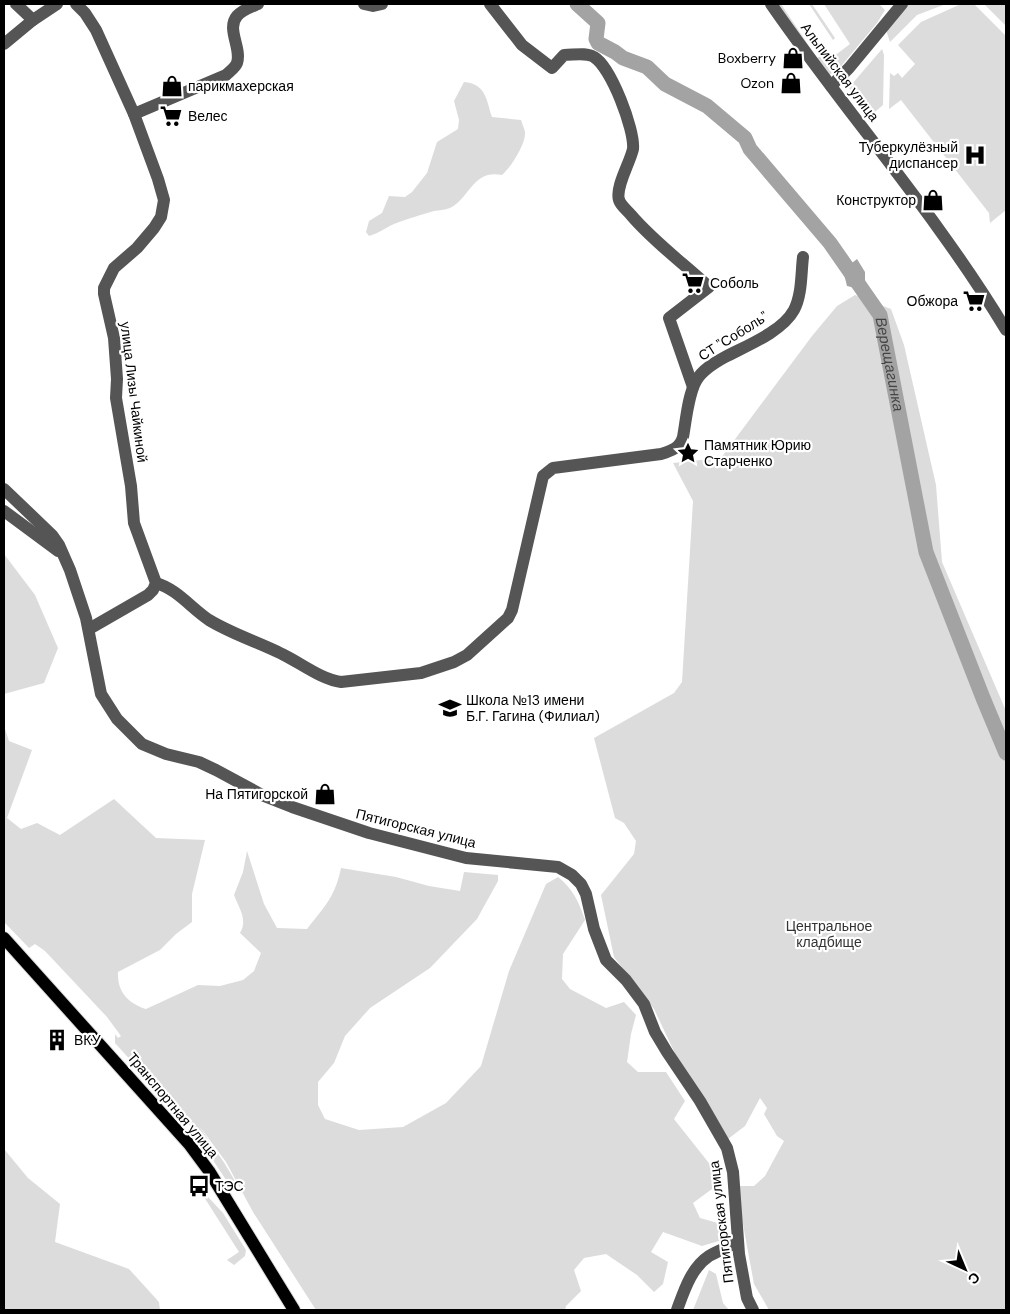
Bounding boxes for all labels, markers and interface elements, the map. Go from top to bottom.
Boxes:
street label: Альпийская улица [797,19,883,125]
shop icon: Boxberry [780,45,806,71]
place label: Boxberry [718,49,776,67]
shop icon: Ozon [778,70,804,96]
shop icon: парикмахерская [159,73,185,99]
place label: Ozon [740,74,774,92]
place label: парикмахерская [188,77,294,95]
supermarket icon: Велес [158,103,184,129]
place label: Велес [188,107,228,125]
place label: Туберкулёзный диспансер [859,138,958,172]
hospital icon: Туберкулёзный диспансер [962,142,988,168]
shop icon: Конструктор [920,187,946,213]
place label: Конструктор [836,191,916,209]
supermarket icon: Соболь [680,270,706,296]
place label: Соболь [710,274,759,292]
supermarket icon: Обжора [961,288,987,314]
place label: Обжора [907,292,958,310]
street label: СТ "Соболь" [695,307,771,365]
water label: Верещагинка [871,315,909,413]
street label: улица Лизы Чайкиной [116,321,152,463]
place label: Памятник Юрию Старченко [704,436,811,470]
place icon: Памятник Юрию Старченко [675,440,701,466]
place label: Школа №13 имени Б.Г. Гагина (Филиал) [466,691,600,725]
school or university icon: Школа №13 имени Б.Г. Гагина (Филиал) [437,695,463,721]
shop icon: На Пятигорской [312,781,338,807]
place label: На Пятигорской [205,785,308,803]
street label: Пятигорская улица [354,804,478,852]
park label: Центральное кладбище [786,917,873,951]
building icon: ВКУ [44,1027,70,1053]
place label: ВКУ [74,1031,101,1049]
street label: Транспортная улица [123,1048,223,1162]
street label: Пятигорская улица [705,1160,737,1284]
bus stop icon: ТЭС [186,1173,212,1199]
place label: ТЭС [215,1177,244,1195]
north arrow [940,1244,990,1294]
text: С [964,1268,984,1288]

